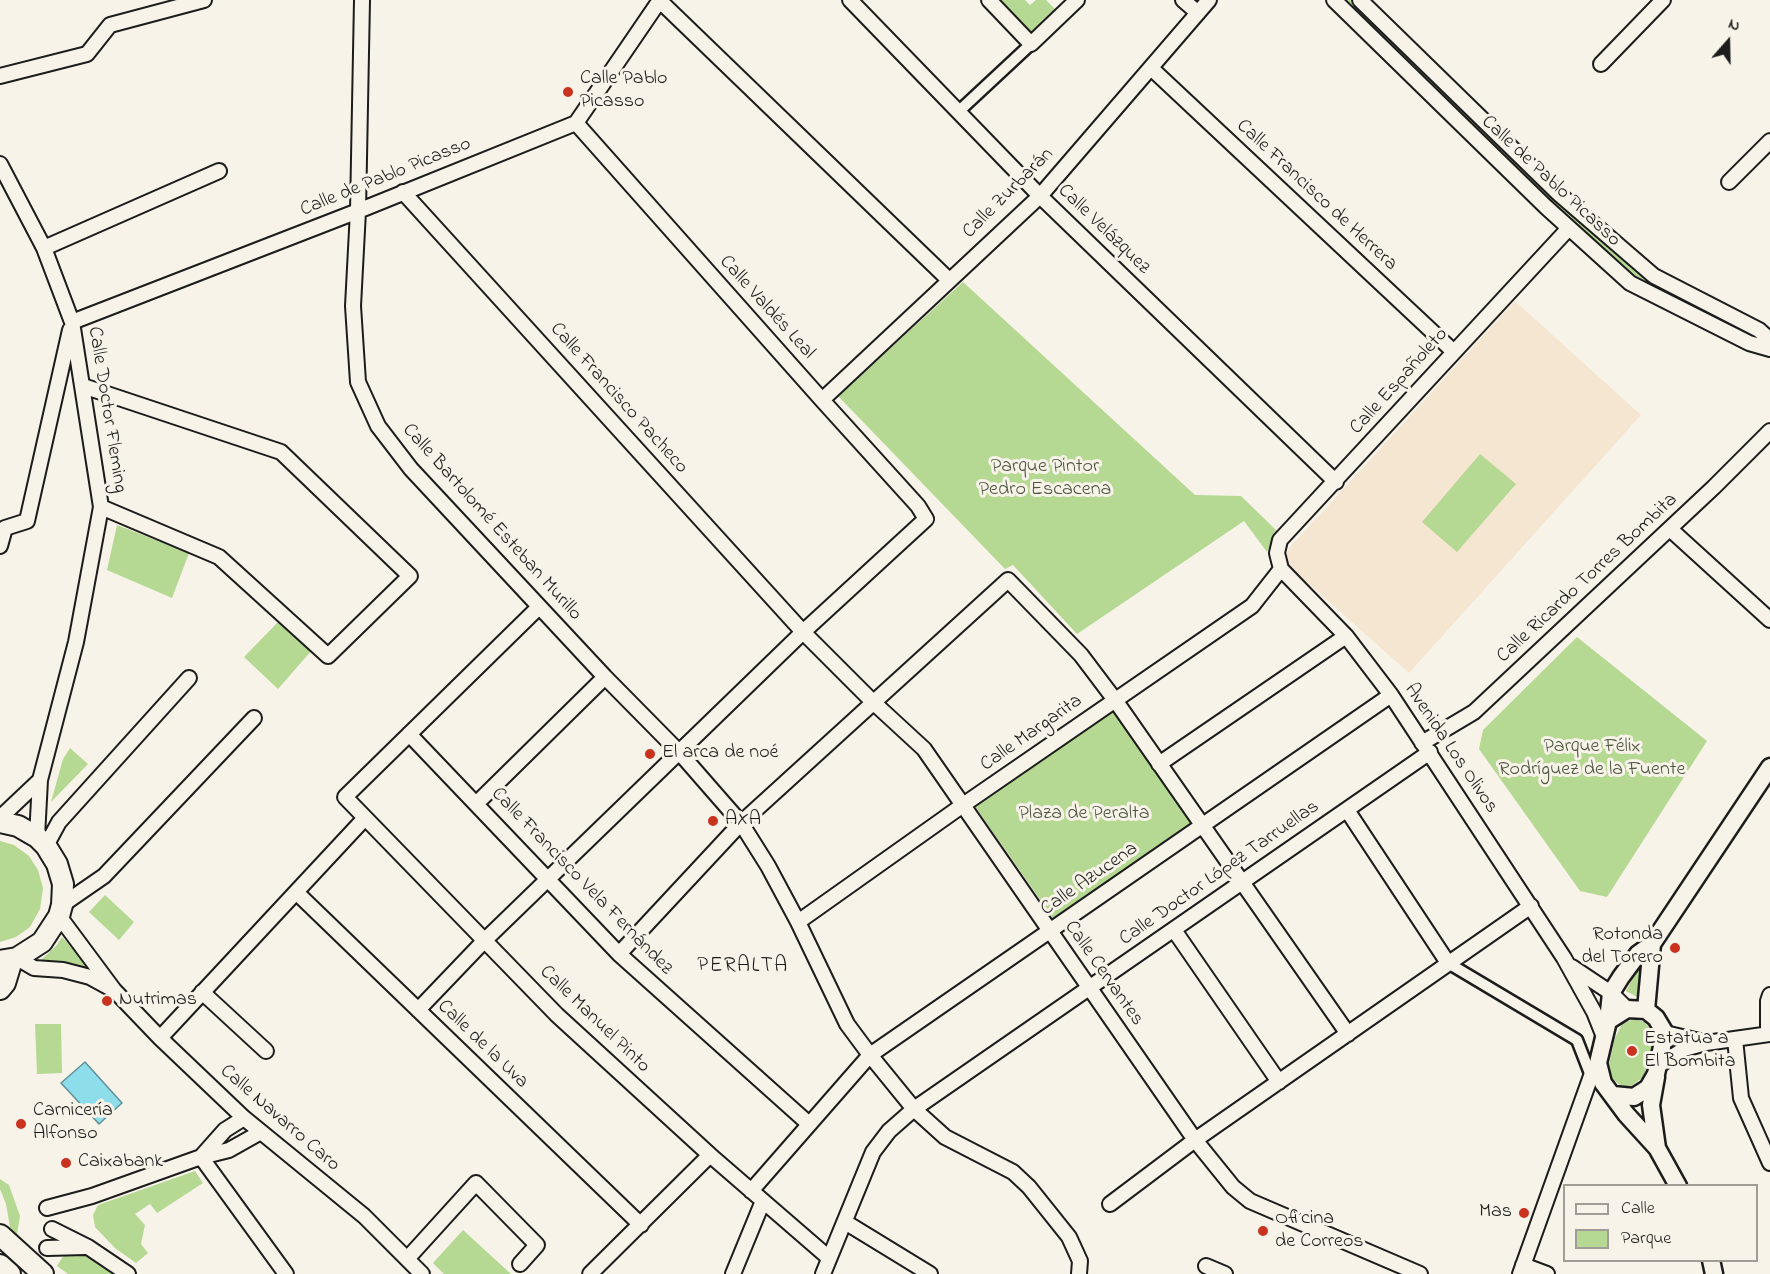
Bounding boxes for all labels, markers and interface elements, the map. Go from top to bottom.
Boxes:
north arrow [1698,12,1758,72]
text: N [1725,12,1743,38]
place label: Calle Pablo Picasso [580,68,667,115]
marker: Calle Pablo Picasso [561,85,575,99]
street label: Calle de Pablo Picasso [1475,111,1625,253]
street label: Calle Francisco de Herrera [1230,115,1402,277]
street label: Calle de Pablo Picasso [297,133,475,223]
street label: Calle Zurbarán [958,143,1060,245]
street label: Calle Velázquez [1052,180,1154,280]
street label: Calle Valdés Leal [713,251,819,365]
street label: Calle Francisco Pacheco [544,318,692,480]
street label: Calle Españoleto [1346,324,1454,440]
street label: Calle Doctor Fleming [81,325,131,495]
street label: Calle Bartolomé Esteban Murillo [396,419,586,627]
park label: Parque Pintor Pedro Escacena [979,456,1111,503]
street label: Calle Ricardo Torres Bombita [1493,489,1683,669]
street label: Avenida Los Olivos [1398,679,1502,819]
street label: Calle Margarita [976,690,1088,778]
park label: Parque Félix Rodríguez de la Fuente [1498,736,1686,783]
place label: El arca de noé [662,742,779,766]
marker: El arca de noé [643,747,657,761]
street label: Calle Francisco Vela Fernández [485,783,677,981]
street label: Calle Doctor López Tarruellas [1115,796,1325,952]
park label: Plaza de Peralta [1018,803,1150,827]
place label: AXA [725,809,761,833]
marker: AXA [706,814,720,828]
street label: Calle Azucena [1037,838,1143,922]
street label: Calle Cervantes [1058,917,1148,1031]
place label: Rotonda del Torero [1582,924,1663,971]
marker: Rotonda del Torero [1668,941,1682,955]
district label: PERALTA [697,955,789,981]
street label: Calle Manuel Pinto [534,961,654,1079]
place label: Nutrimas [119,989,197,1013]
marker: Nutrimas [100,994,114,1008]
street label: Calle de la Uva [431,995,533,1095]
place label: Estatua a El Bombita [1644,1028,1736,1075]
marker: Estatua a El Bombita [1625,1044,1639,1058]
street label: Calle Navarro Caro [214,1060,344,1178]
place label: Carnicería Alfonso [33,1100,113,1147]
marker: Carnicería Alfonso [14,1117,28,1131]
place label: Caixabank [78,1151,163,1175]
marker: Caixabank [59,1156,73,1170]
legend [1563,1184,1758,1262]
text: Calle [1621,1196,1655,1222]
place label: Mas [1479,1201,1512,1225]
marker: Mas [1517,1206,1531,1220]
place label: Oficina de Correos [1275,1208,1364,1255]
marker: Oficina de Correos [1256,1224,1270,1238]
text: Parque [1621,1226,1671,1252]

